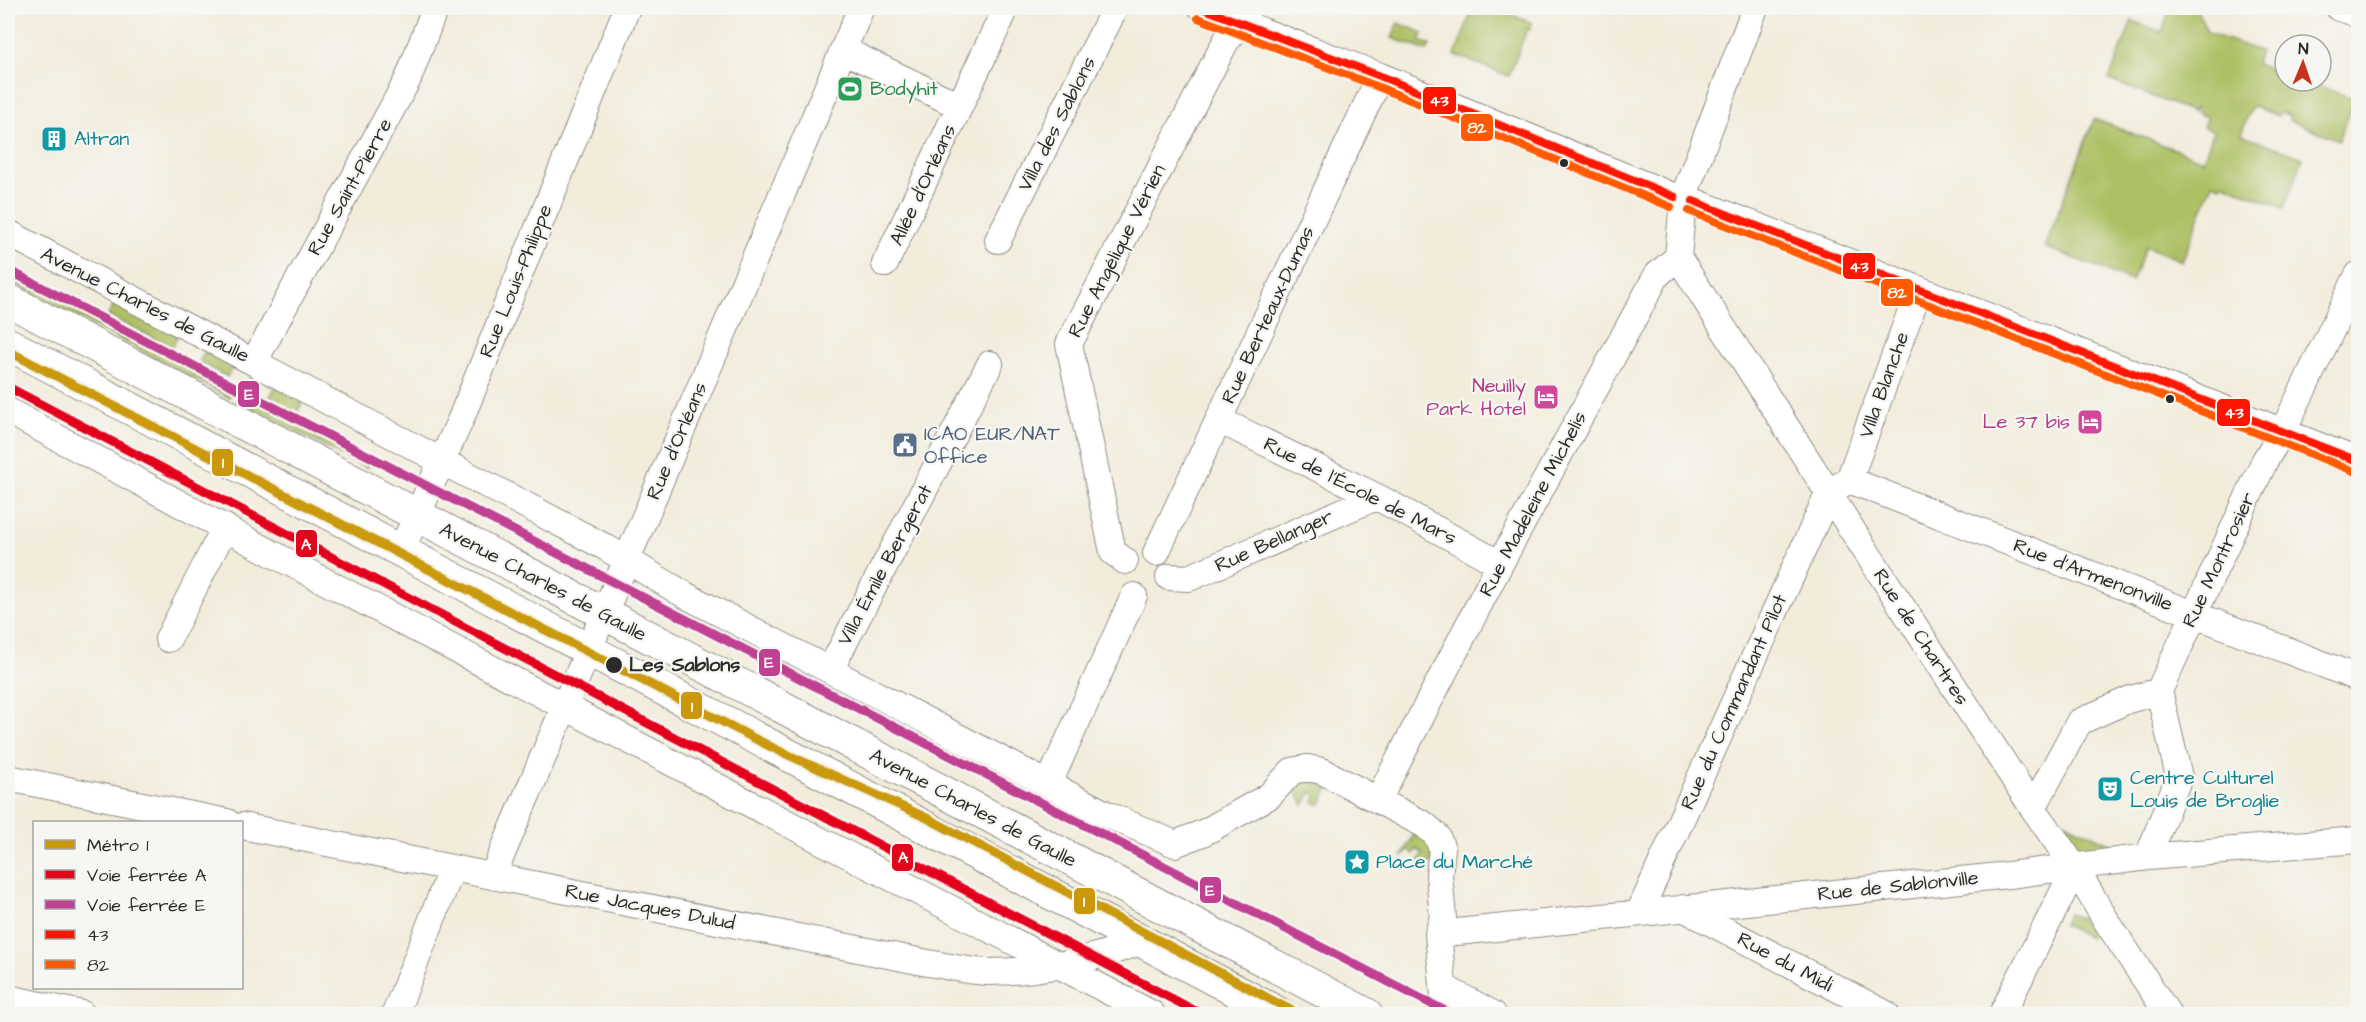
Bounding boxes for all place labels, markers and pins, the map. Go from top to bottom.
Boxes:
sports icon: Bodyhit [835,74,865,104]
place label: Bodyhit [870,75,938,104]
building icon: Altran [39,124,69,154]
place label: Altran [74,125,129,153]
unlabelled marker [1558,157,1570,169]
place label: Neuilly Park Hotel [1426,372,1526,423]
hotel icon: Neuilly Park Hotel [1531,382,1561,412]
unlabelled marker [2164,393,2176,405]
hotel icon: Le 37 bis [2075,407,2105,437]
place label: Le 37 bis [1983,408,2070,436]
place label: ICAO EUR/NAT Office [924,420,1060,471]
public building icon: ICAO EUR/NAT Office [890,430,920,460]
place label: Les Sablons [629,651,740,679]
marker: Les Sablons [604,655,624,675]
place label: Centre Culturel Louis de Broglie [2130,764,2279,816]
theatre icon: Centre Culturel Louis de Broglie [2095,774,2125,804]
place icon: Place du Marché [1342,847,1372,877]
place label: Place du Marché [1376,848,1533,876]

